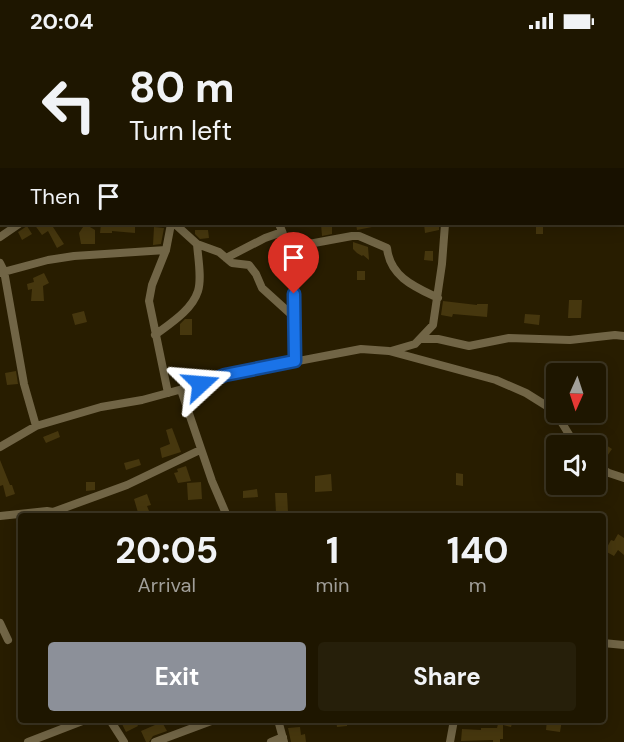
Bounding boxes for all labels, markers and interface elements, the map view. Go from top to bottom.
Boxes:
text: 20:04 [30,7,93,36]
text: 80 m [129,60,235,115]
icon: left [30,66,108,144]
text: Turn left [129,113,232,148]
icon: arrive [92,180,125,213]
text: Then [30,182,80,211]
pin [268,232,319,294]
icon: arrive [277,241,310,274]
position arrow [169,352,233,416]
north arrow [546,363,606,423]
map controls [546,363,606,495]
button: sound [546,435,606,495]
text: 20:05 [115,527,218,574]
text: 1 [326,527,339,574]
text: 140 [447,527,509,574]
text: Arrival [138,572,196,598]
text: min [315,572,350,598]
text: m [469,572,487,598]
button: Exit [48,642,306,711]
button: Share [318,642,576,711]

